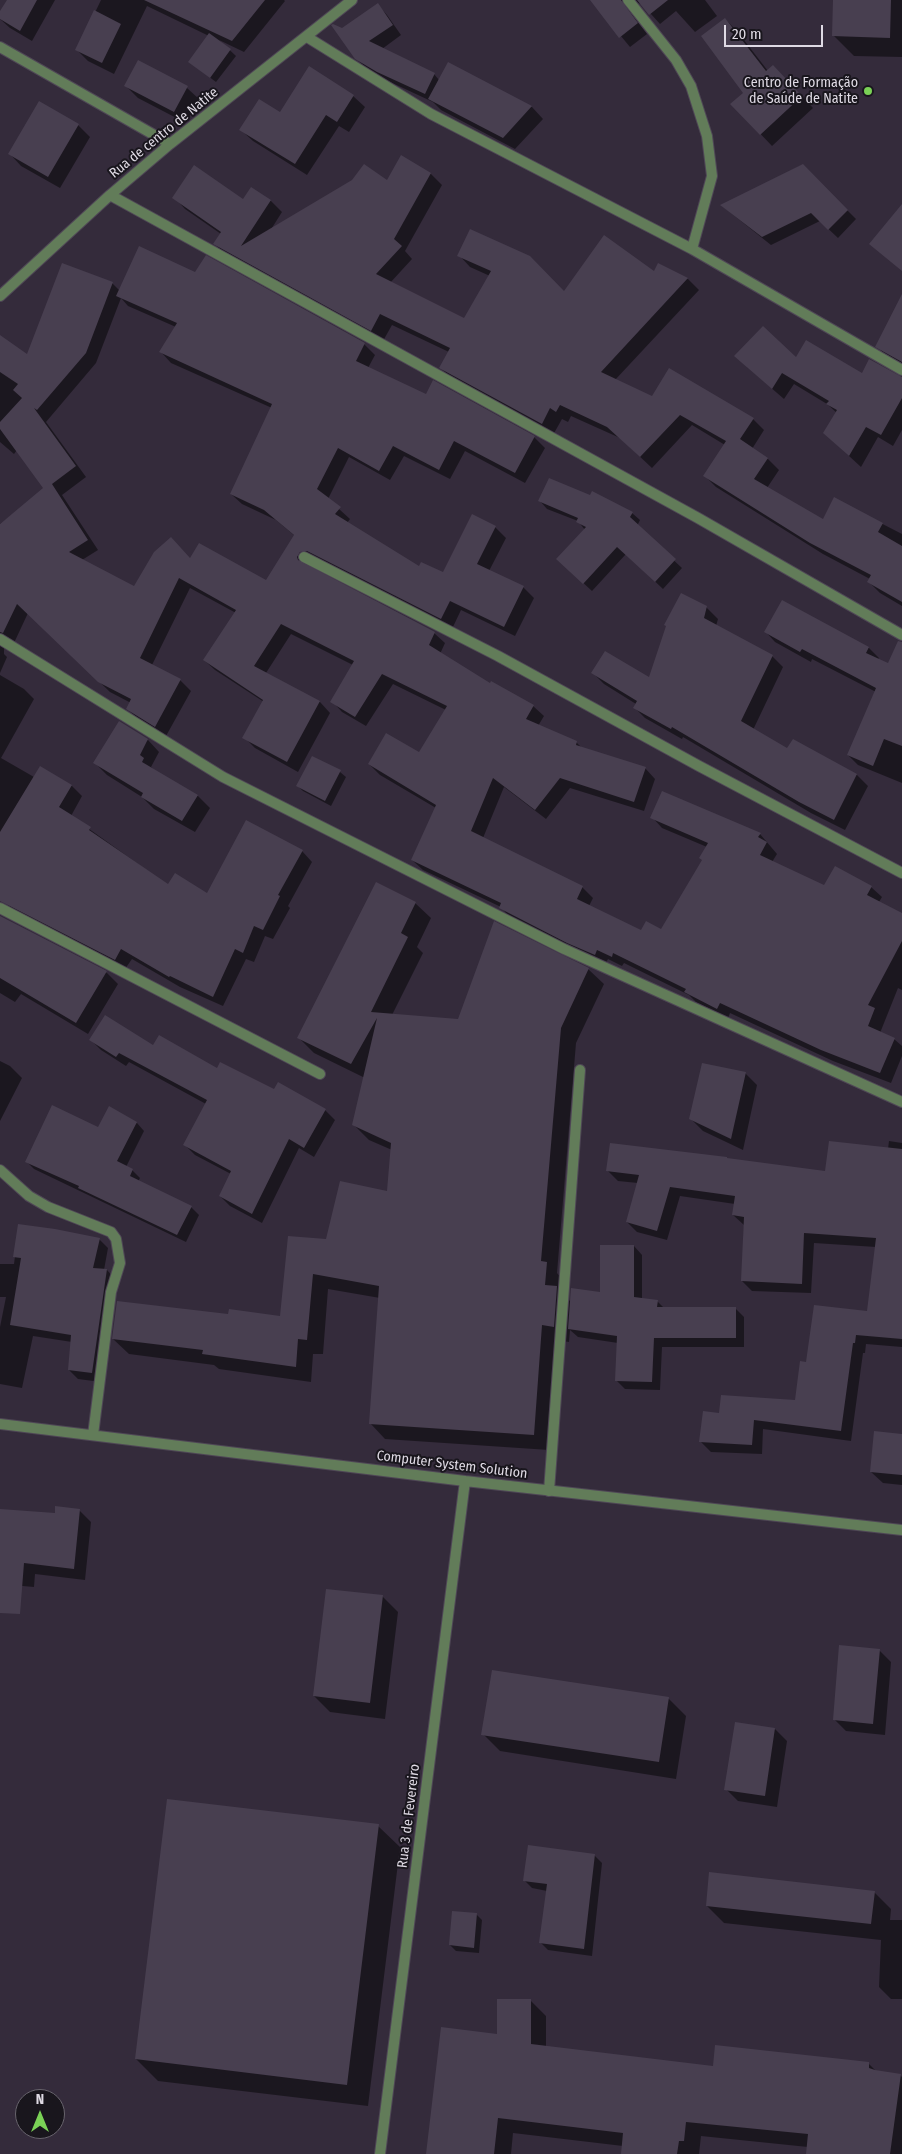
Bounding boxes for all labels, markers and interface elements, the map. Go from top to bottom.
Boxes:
scale bar [727,15,826,47]
text: 20 m [732,25,762,43]
place label: Centro de Formação de Saúde de Natite [744,75,858,108]
street label: Rua de centro de Natite [106,84,222,182]
marker: Centro de Formação de Saúde de Natite [862,85,874,97]
street label: Computer System Solution [376,1447,528,1483]
street label: Rua 3 de Fevereiro [394,1763,424,1869]
north arrow [15,2089,65,2139]
text: N [36,2091,44,2108]

